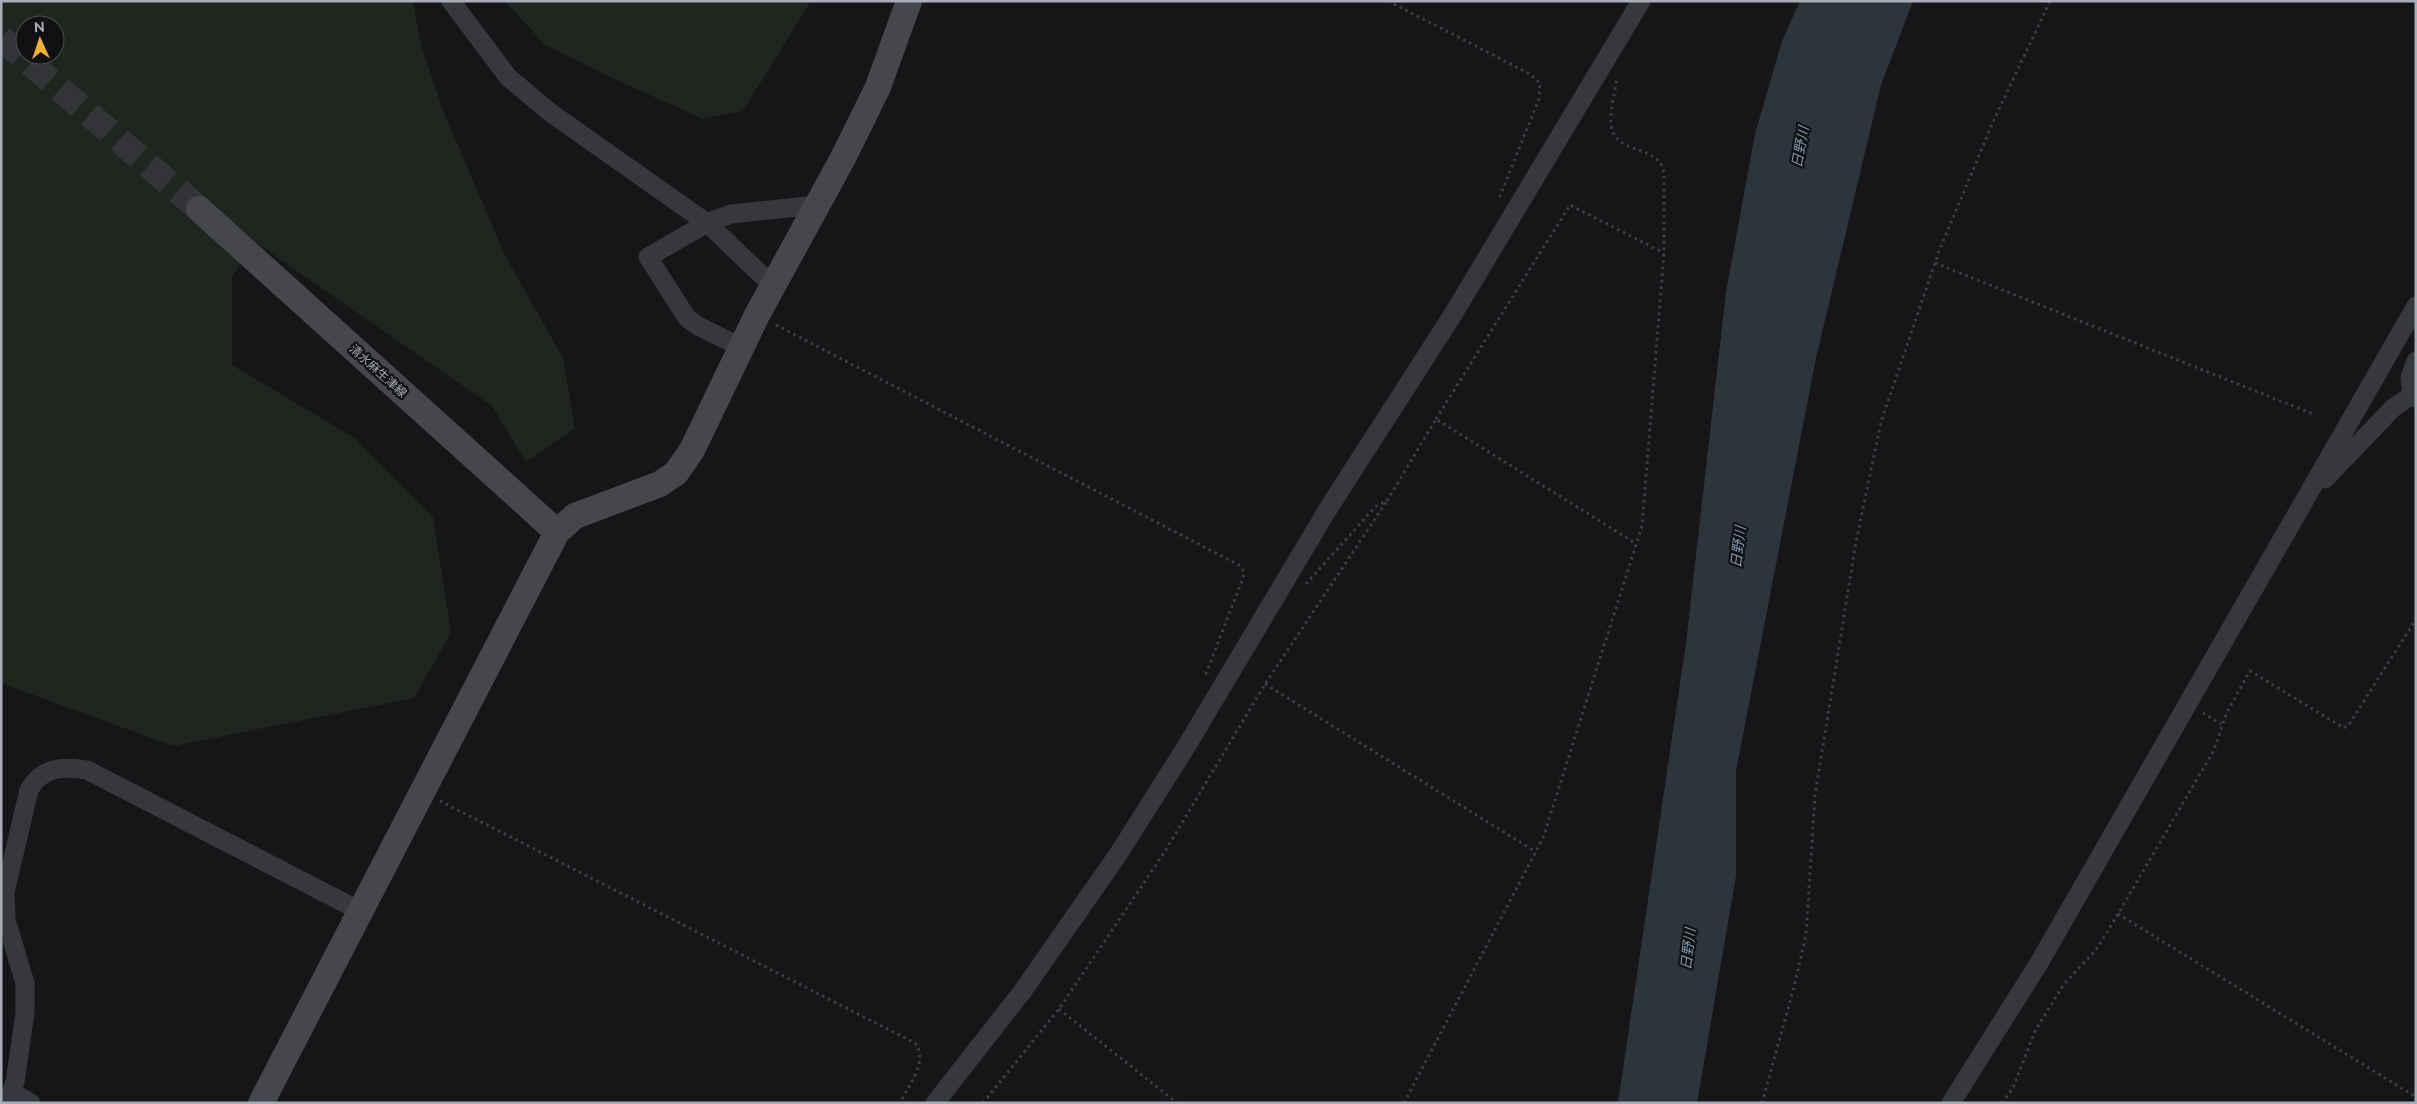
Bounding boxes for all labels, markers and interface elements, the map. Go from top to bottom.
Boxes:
north arrow [15,15,65,65]
text: N [34,19,45,35]
water label: 日野川 [1788,123,1812,169]
street label: 清水麻生津線 [347,342,409,400]
water label: 日野川 [1728,523,1749,569]
water label: 日野川 [1678,925,1699,971]

